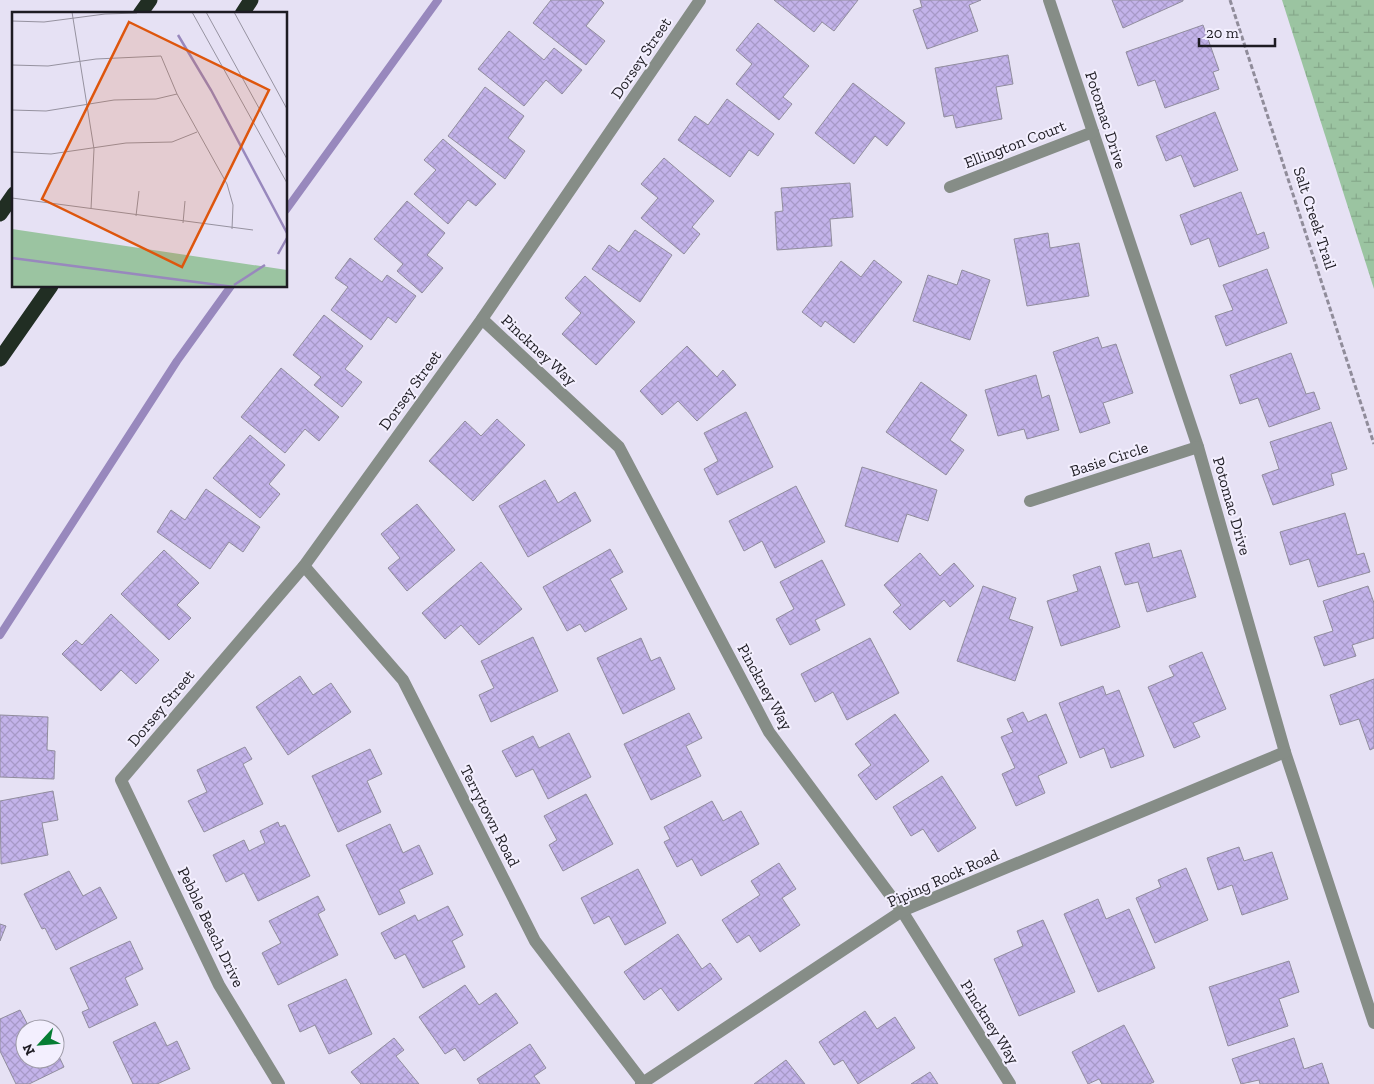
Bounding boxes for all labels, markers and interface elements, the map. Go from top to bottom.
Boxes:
inset map [12,12,288,288]
street label: Dorsey Street [607,14,675,102]
scale bar [1199,15,1275,47]
text: 20 m [1206,24,1239,42]
street label: Potomac Drive [1081,69,1131,171]
street label: Ellington Court [961,116,1069,172]
street label: Salt Creek Trail [1289,164,1341,272]
street label: Pinckney Way [498,310,581,390]
street label: Dorsey Street [375,346,445,434]
street label: Basie Circle [1068,437,1150,481]
street label: Potomac Drive [1209,455,1255,557]
street label: Pinckney Way [734,641,797,734]
street label: Dorsey Street [123,666,199,750]
street label: Terrytown Road [456,762,524,870]
street label: Piping Rock Road [884,845,1002,911]
street label: Pebble Beach Drive [174,864,248,990]
street label: Pinckney Way [957,976,1024,1068]
north arrow [15,1019,65,1069]
text: N [19,1041,39,1058]

